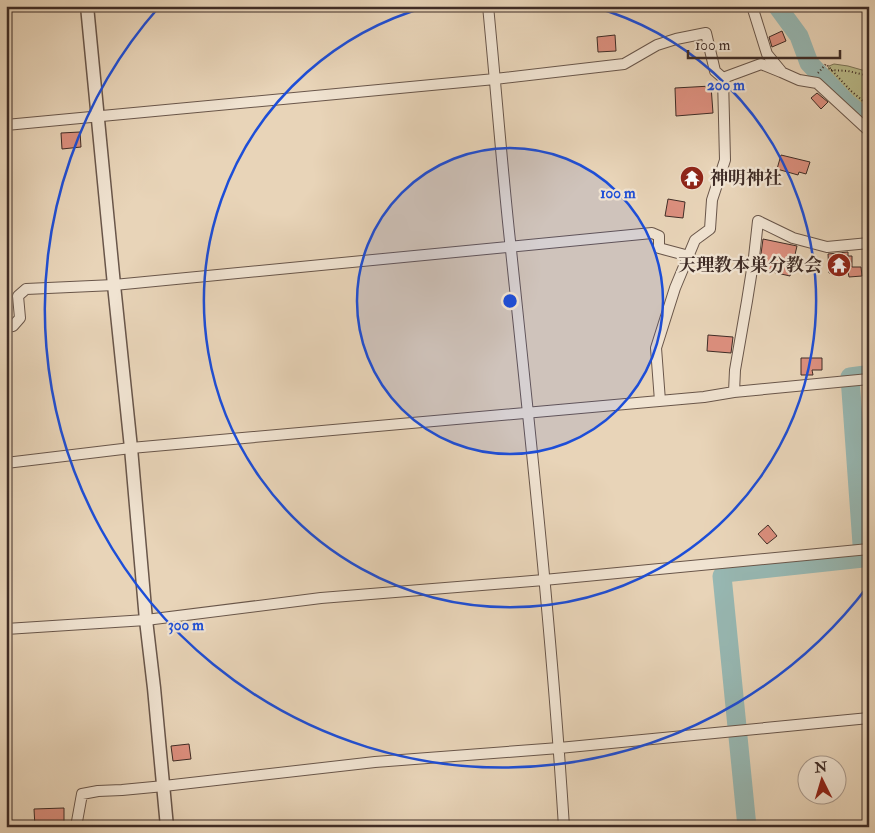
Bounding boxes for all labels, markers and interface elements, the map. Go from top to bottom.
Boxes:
scale bar [688,28,840,60]
text: 100 m [695,36,731,55]
text: 200 m [707,76,745,95]
temple icon: 神明神社 [679,165,705,191]
place label: 神明神社 [710,167,782,190]
text: 100 m [600,184,636,203]
temple icon: 天理教本巣分教会 [826,252,852,278]
place label: 天理教本巣分教会 [678,254,822,277]
centre of rings [501,292,519,310]
text: 300 m [168,616,204,635]
north arrow [798,756,848,806]
text: N [813,758,828,777]

